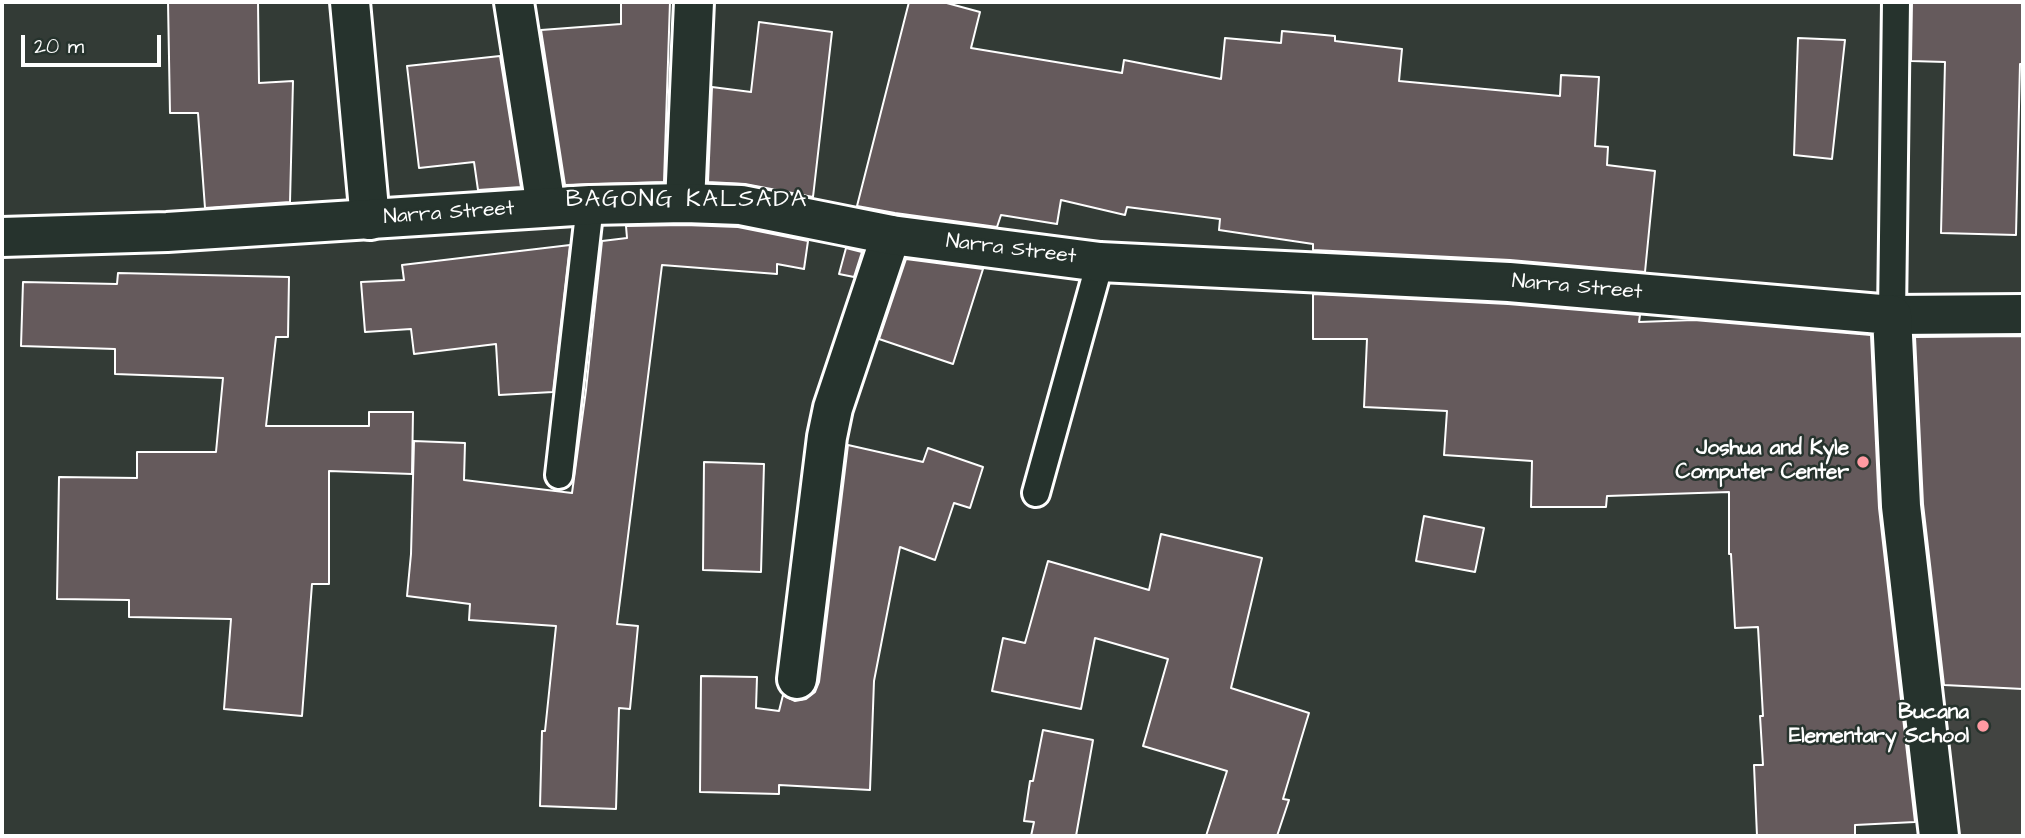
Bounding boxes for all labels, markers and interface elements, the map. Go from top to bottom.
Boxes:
scale bar [24,21,164,65]
text: 20 m [34,32,84,61]
district label: BAGONG KALSADA [567,187,807,215]
street label: Narra Street [383,197,515,231]
street label: Narra Street [945,230,1077,270]
street label: Narra Street [1511,270,1643,306]
place label: Joshua and Kyle Computer Center [1676,437,1849,487]
marker: Joshua and Kyle Computer Center [1855,454,1871,470]
place label: Bucana Elementary School [1789,701,1969,751]
marker: Bucana Elementary School [1975,718,1991,734]

